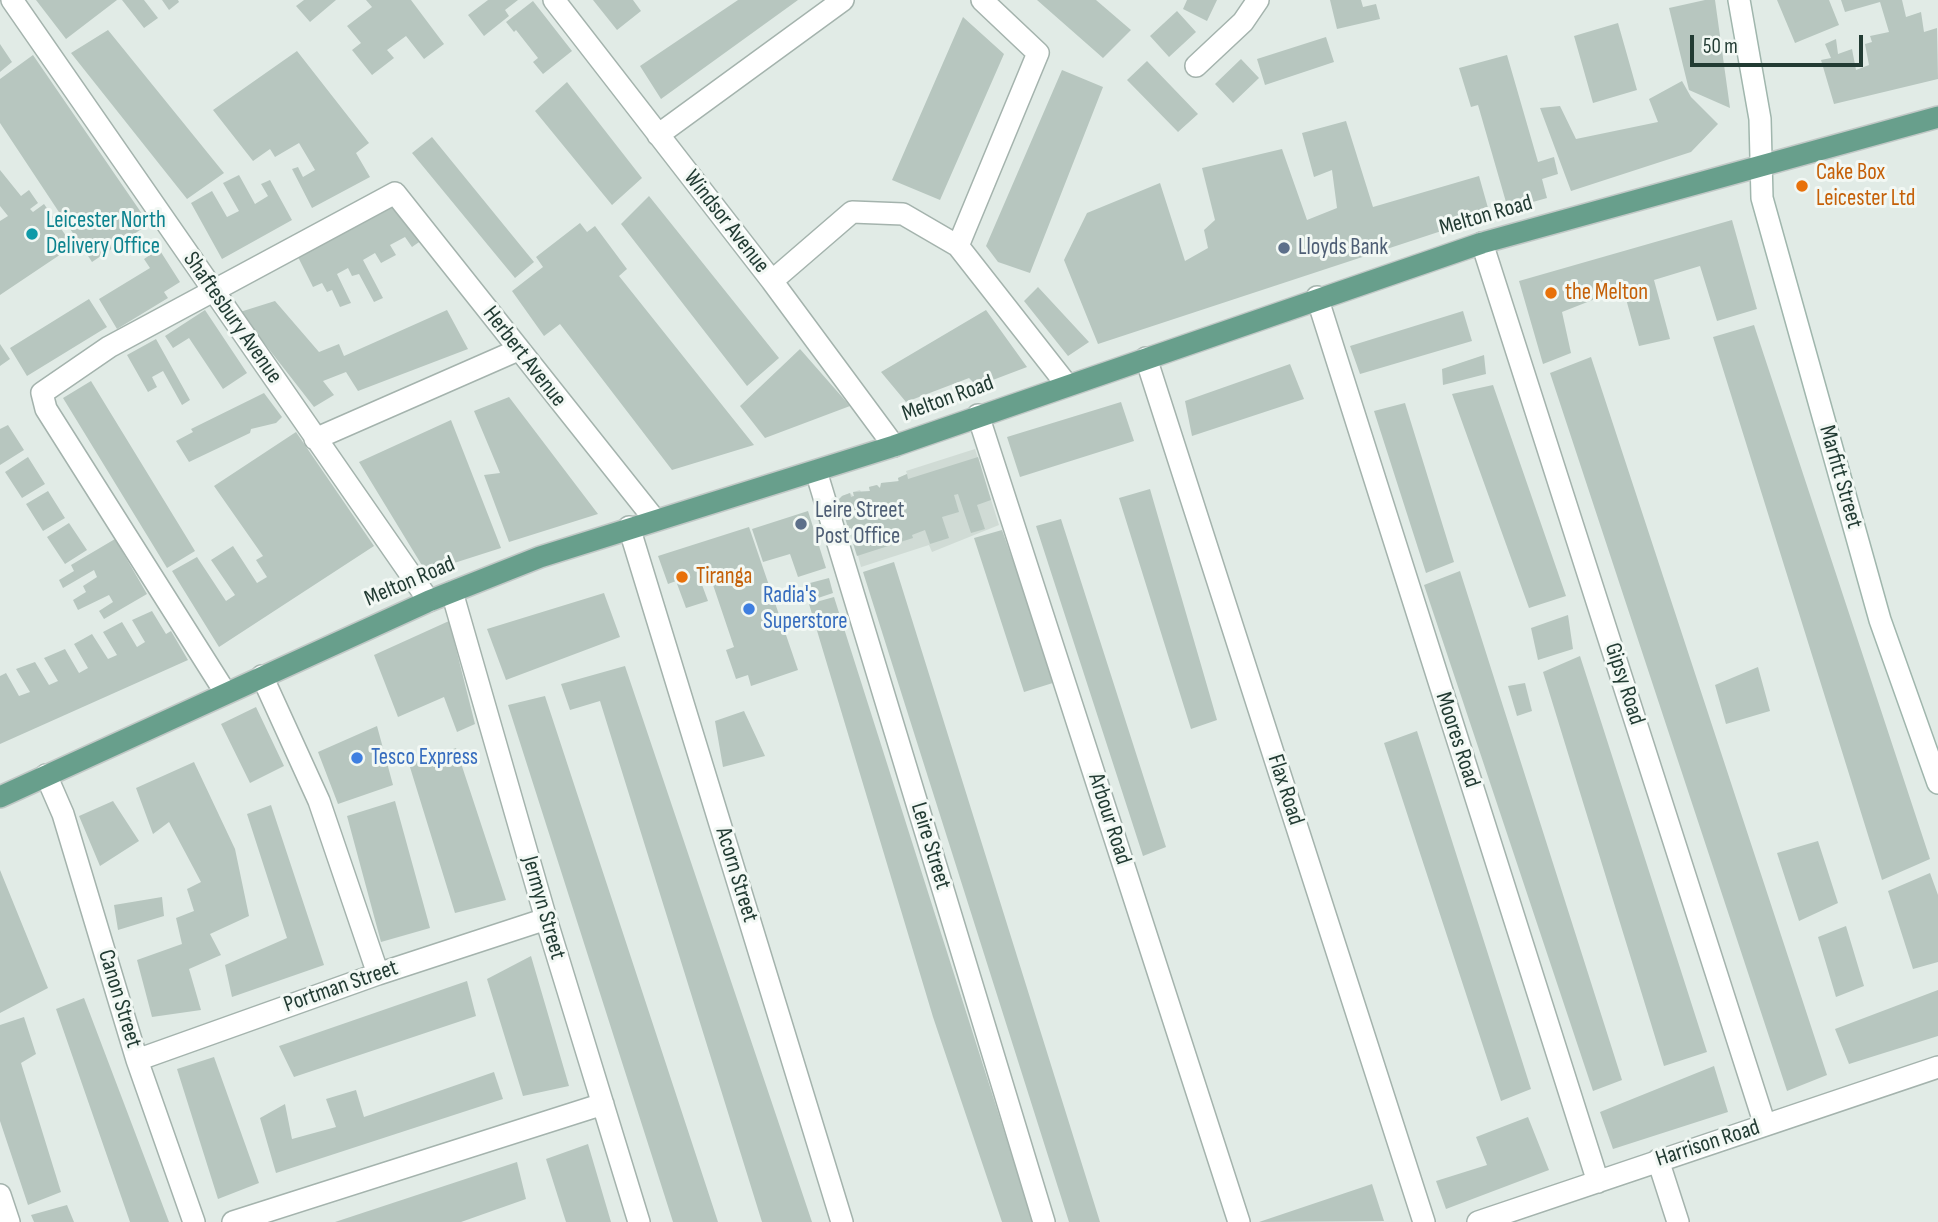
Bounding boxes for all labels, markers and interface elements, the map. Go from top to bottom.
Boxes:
scale bar [1693,21,1866,65]
text: 50 m [1703,34,1738,59]
place label: Cake Box Leicester Ltd [1816,159,1915,213]
street label: Windsor Avenue [677,165,775,279]
marker: Cake Box Leicester Ltd [1794,178,1810,194]
street label: Melton Road [1436,190,1536,242]
place label: Leicester North Delivery Office [46,207,166,261]
marker: Leicester North Delivery Office [24,226,40,242]
place label: Lloyds Bank [1298,234,1388,262]
marker: Lloyds Bank [1276,240,1292,256]
street label: Shaftesbury Avenue [176,247,288,389]
place label: the Melton [1565,279,1648,307]
marker: the Melton [1543,285,1559,301]
street label: Herbert Avenue [476,301,572,413]
street label: Melton Road [898,370,998,428]
street label: Marfitt Street [1812,422,1868,532]
place label: Leire Street Post Office [815,497,904,551]
marker: Leire Street Post Office [793,516,809,532]
street label: Melton Road [361,551,459,613]
place label: Tiranga [696,563,752,591]
marker: Tiranga [674,569,690,585]
place label: Radia's Superstore [763,582,848,636]
marker: Radia's Superstore [741,601,757,617]
street label: Gipsy Road [1598,640,1650,728]
street label: Moores Road [1429,689,1485,791]
place label: Tesco Express [371,744,478,772]
marker: Tesco Express [349,750,365,766]
street label: Flax Road [1261,751,1309,829]
street label: Arbour Road [1081,770,1137,868]
street label: Leire Street [904,799,956,893]
street label: Acorn Street [709,824,763,926]
street label: Jermyn Street [515,853,571,963]
street label: Canon Street [91,947,147,1051]
street label: Portman Street [280,955,402,1019]
street label: Harrison Road [1653,1114,1763,1174]

